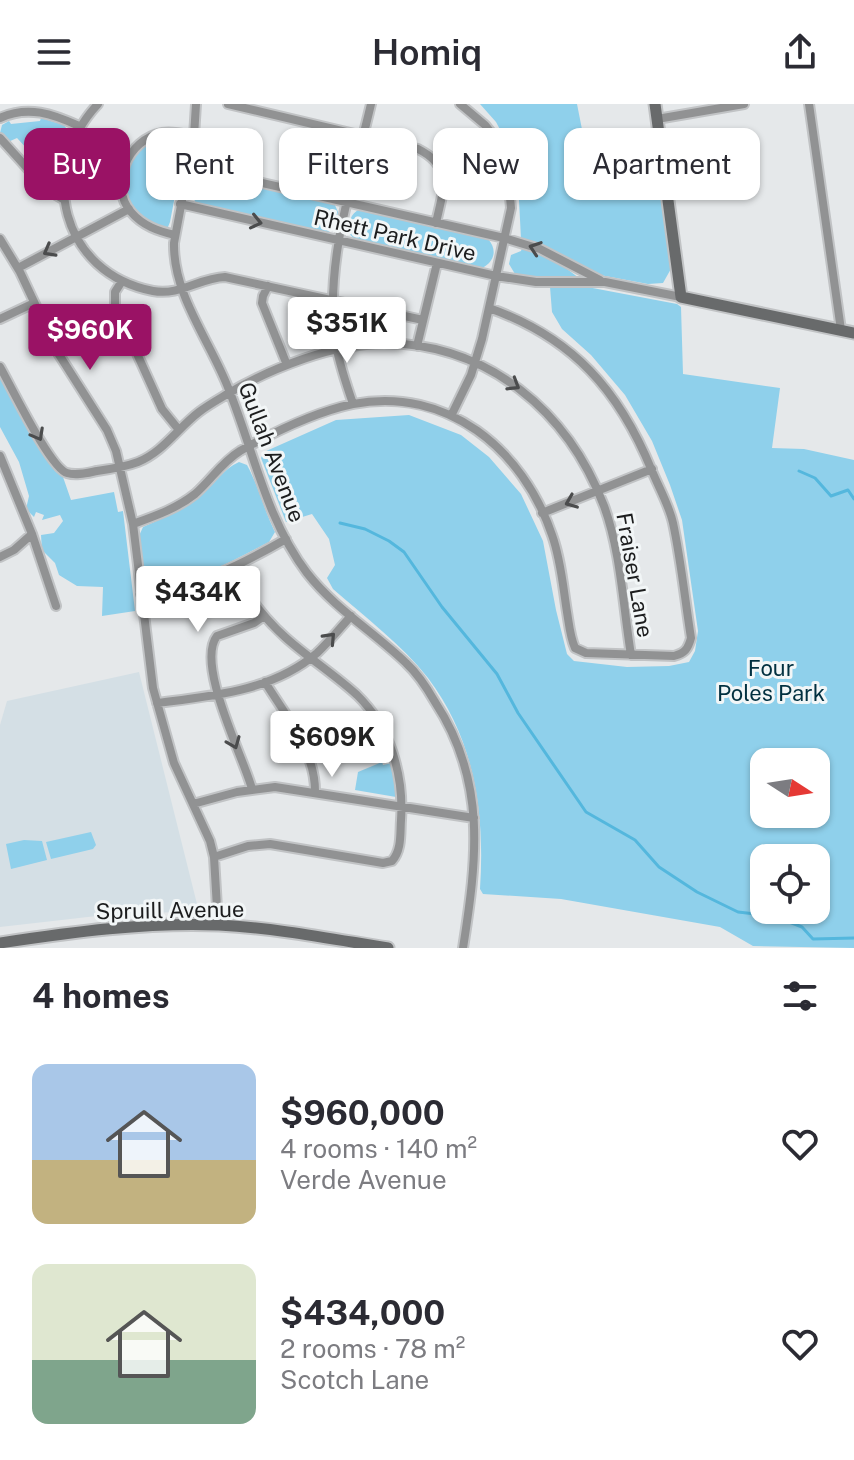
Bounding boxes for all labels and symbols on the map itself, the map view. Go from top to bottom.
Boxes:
street label: Rhett Park Drive [311,204,479,266]
one-way arrow [249,213,262,230]
one-way arrow [43,241,57,257]
one-way arrow [529,241,543,258]
pin: $351K [291,297,403,365]
pin: $960K [34,304,146,372]
one-way arrow [505,376,520,391]
street label: Gullah Avenue [233,378,311,526]
one-way arrow [28,426,44,440]
one-way arrow [565,492,579,508]
street label: Fraiser Lane [611,511,659,639]
pin: $434K [142,566,254,634]
one-way arrow [321,633,335,648]
park label: Four Poles Park [717,655,825,706]
pin: $609K [276,711,388,779]
one-way arrow [224,735,241,749]
north arrow [750,748,830,828]
street label: Spruill Avenue [95,896,245,924]

